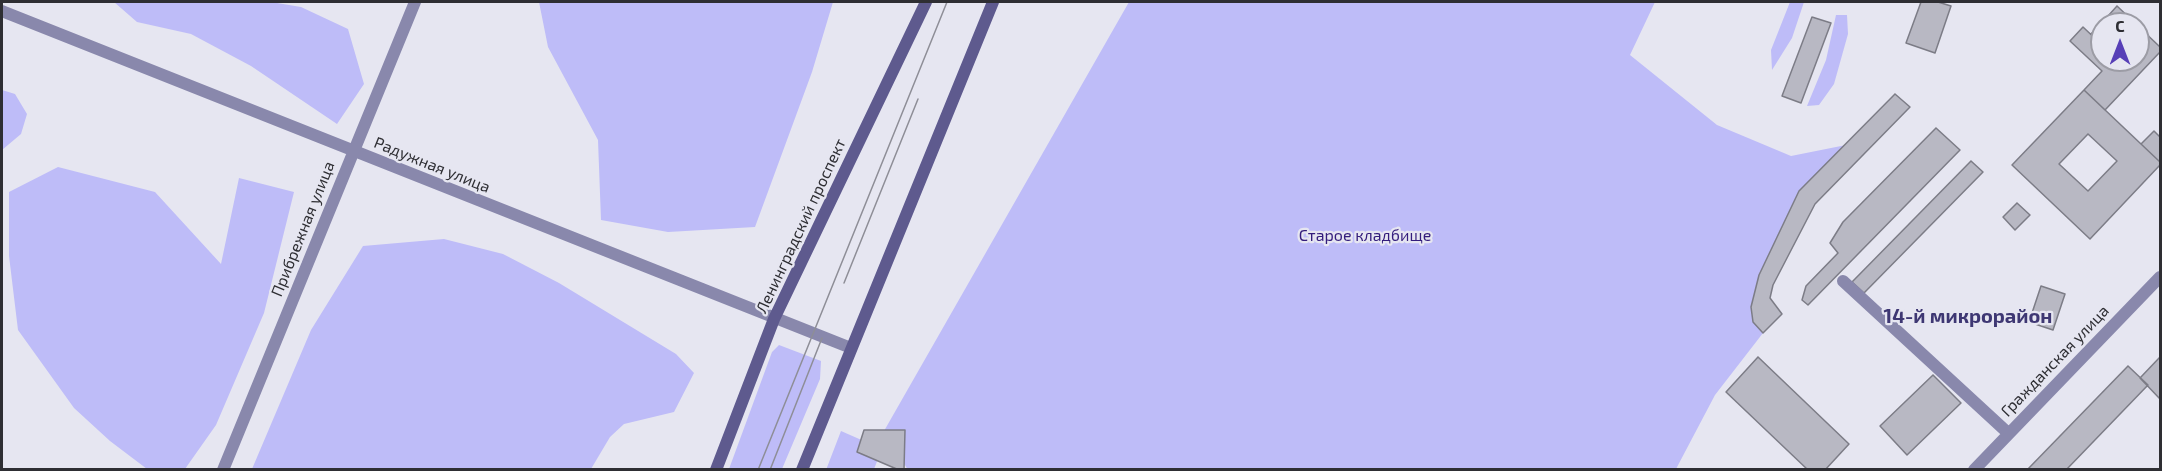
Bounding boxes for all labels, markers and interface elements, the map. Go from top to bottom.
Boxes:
north arrow [2090,12,2150,72]
text: С [2115,16,2125,35]
street label: Радужная улица [371,133,493,197]
street label: Ленинградский проспект [752,136,850,316]
street label: Прибрежная улица [267,159,339,299]
park label: Старое кладбище [1299,226,1431,246]
street label: Гражданская улица [1997,301,2113,421]
district label: 14-й микрорайон [1884,304,2052,328]

